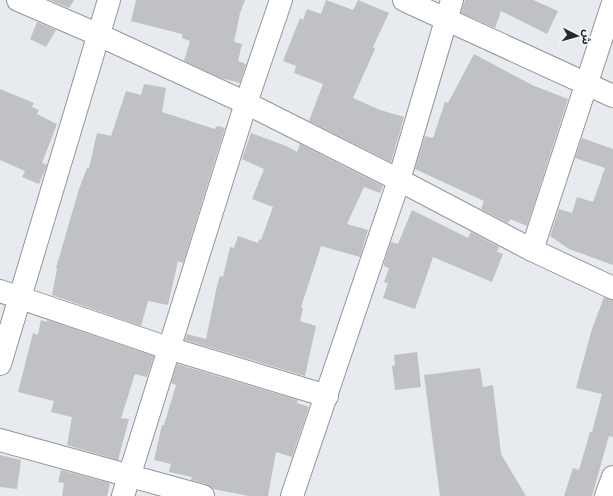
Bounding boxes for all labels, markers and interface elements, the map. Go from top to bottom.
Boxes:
north arrow [557,16,597,56]
text: ش [579,29,594,45]

